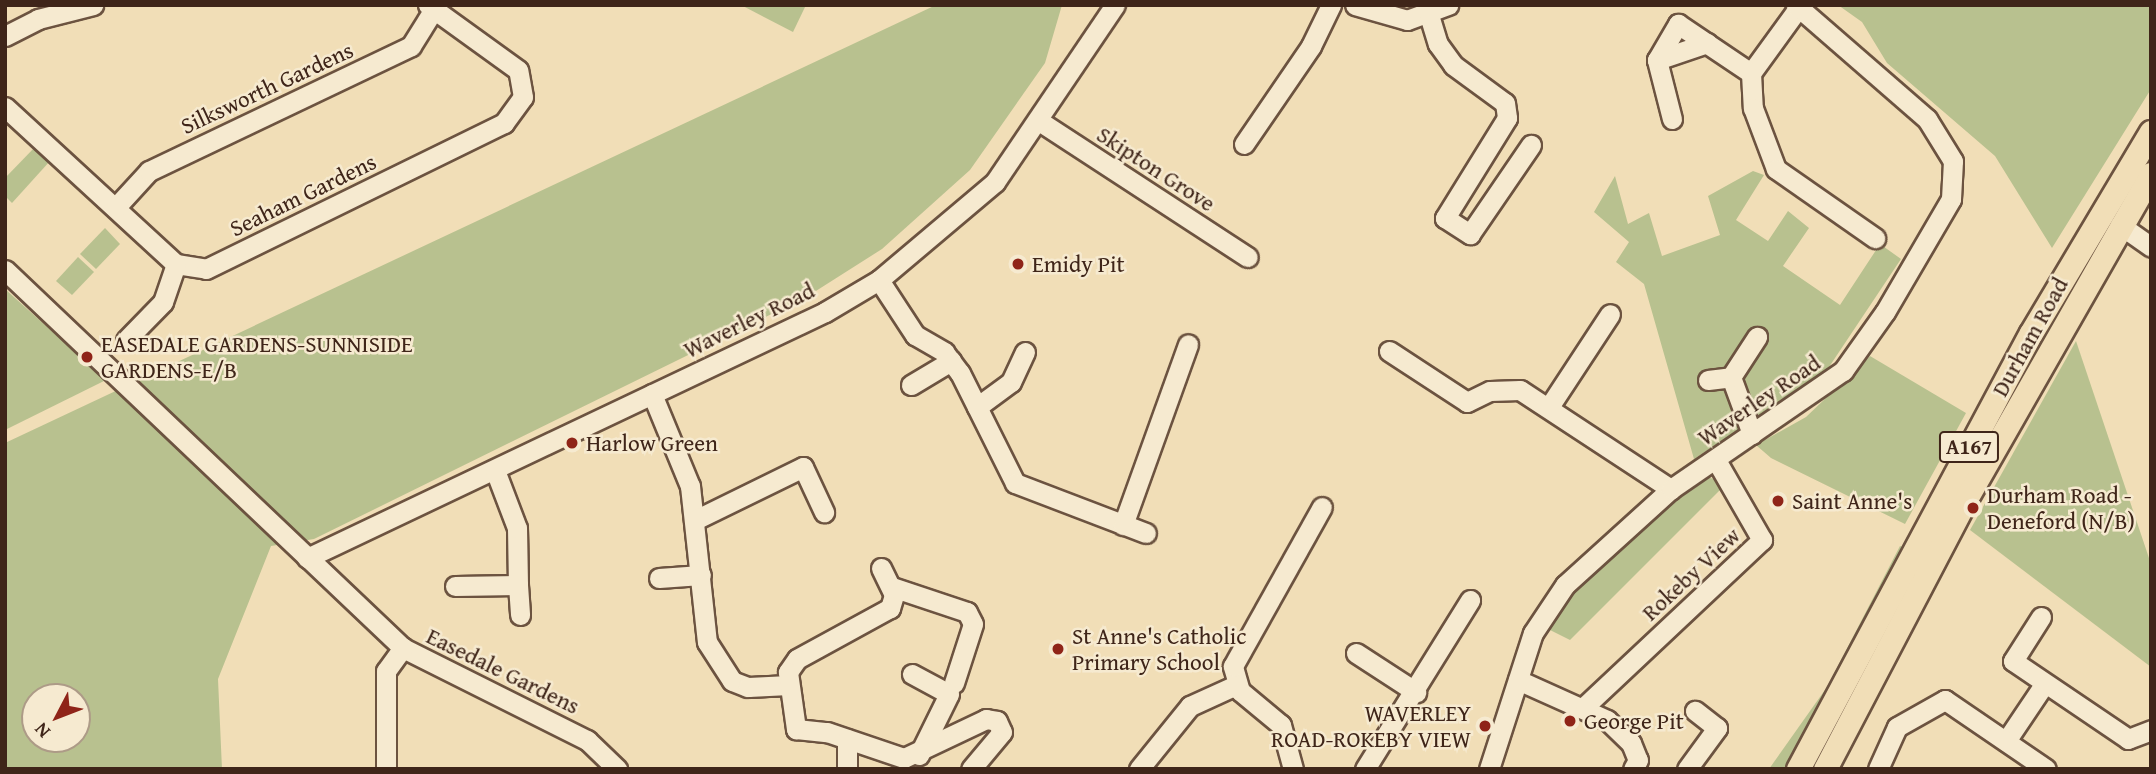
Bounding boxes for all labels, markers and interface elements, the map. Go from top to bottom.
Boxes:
street label: Silksworth Gardens [176,36,358,140]
street label: Skipton Grove [1092,121,1220,217]
street label: Seaham Gardens [225,148,381,242]
place label: Emidy Pit [1032,250,1125,278]
marker: Emidy Pit [1010,256,1026,272]
street label: Durham Road [1986,273,2074,401]
street label: Waverley Road [679,276,819,364]
place label: EASEDALE GARDENS-SUNNISIDE GARDENS-E/B [101,330,413,384]
marker: EASEDALE GARDENS-SUNNISIDE GARDENS-E/B [79,349,95,365]
street label: Waverley Road [1692,349,1826,451]
place label: Harlow Green [586,429,718,457]
road number: A167 [1938,430,2000,464]
marker: Harlow Green [564,435,580,451]
place label: Durham Road - Deneford (N/B) [1987,481,2135,535]
place label: Saint Anne's [1792,487,1912,515]
marker: Saint Anne's [1770,493,1786,509]
marker: Durham Road - Deneford (N/B) [1965,500,1981,516]
street label: Rokeby View [1636,522,1746,626]
street label: Easedale Gardens [422,622,584,720]
place label: St Anne's Catholic Primary School [1072,622,1246,676]
marker: St Anne's Catholic Primary School [1050,641,1066,657]
north arrow [21,683,91,753]
place label: WAVERLEY ROAD-ROKEBY VIEW [1271,699,1471,753]
place label: George Pit [1584,707,1684,735]
marker: George Pit [1562,713,1578,729]
text: N [27,717,57,745]
marker: WAVERLEY ROAD-ROKEBY VIEW [1477,718,1493,734]

